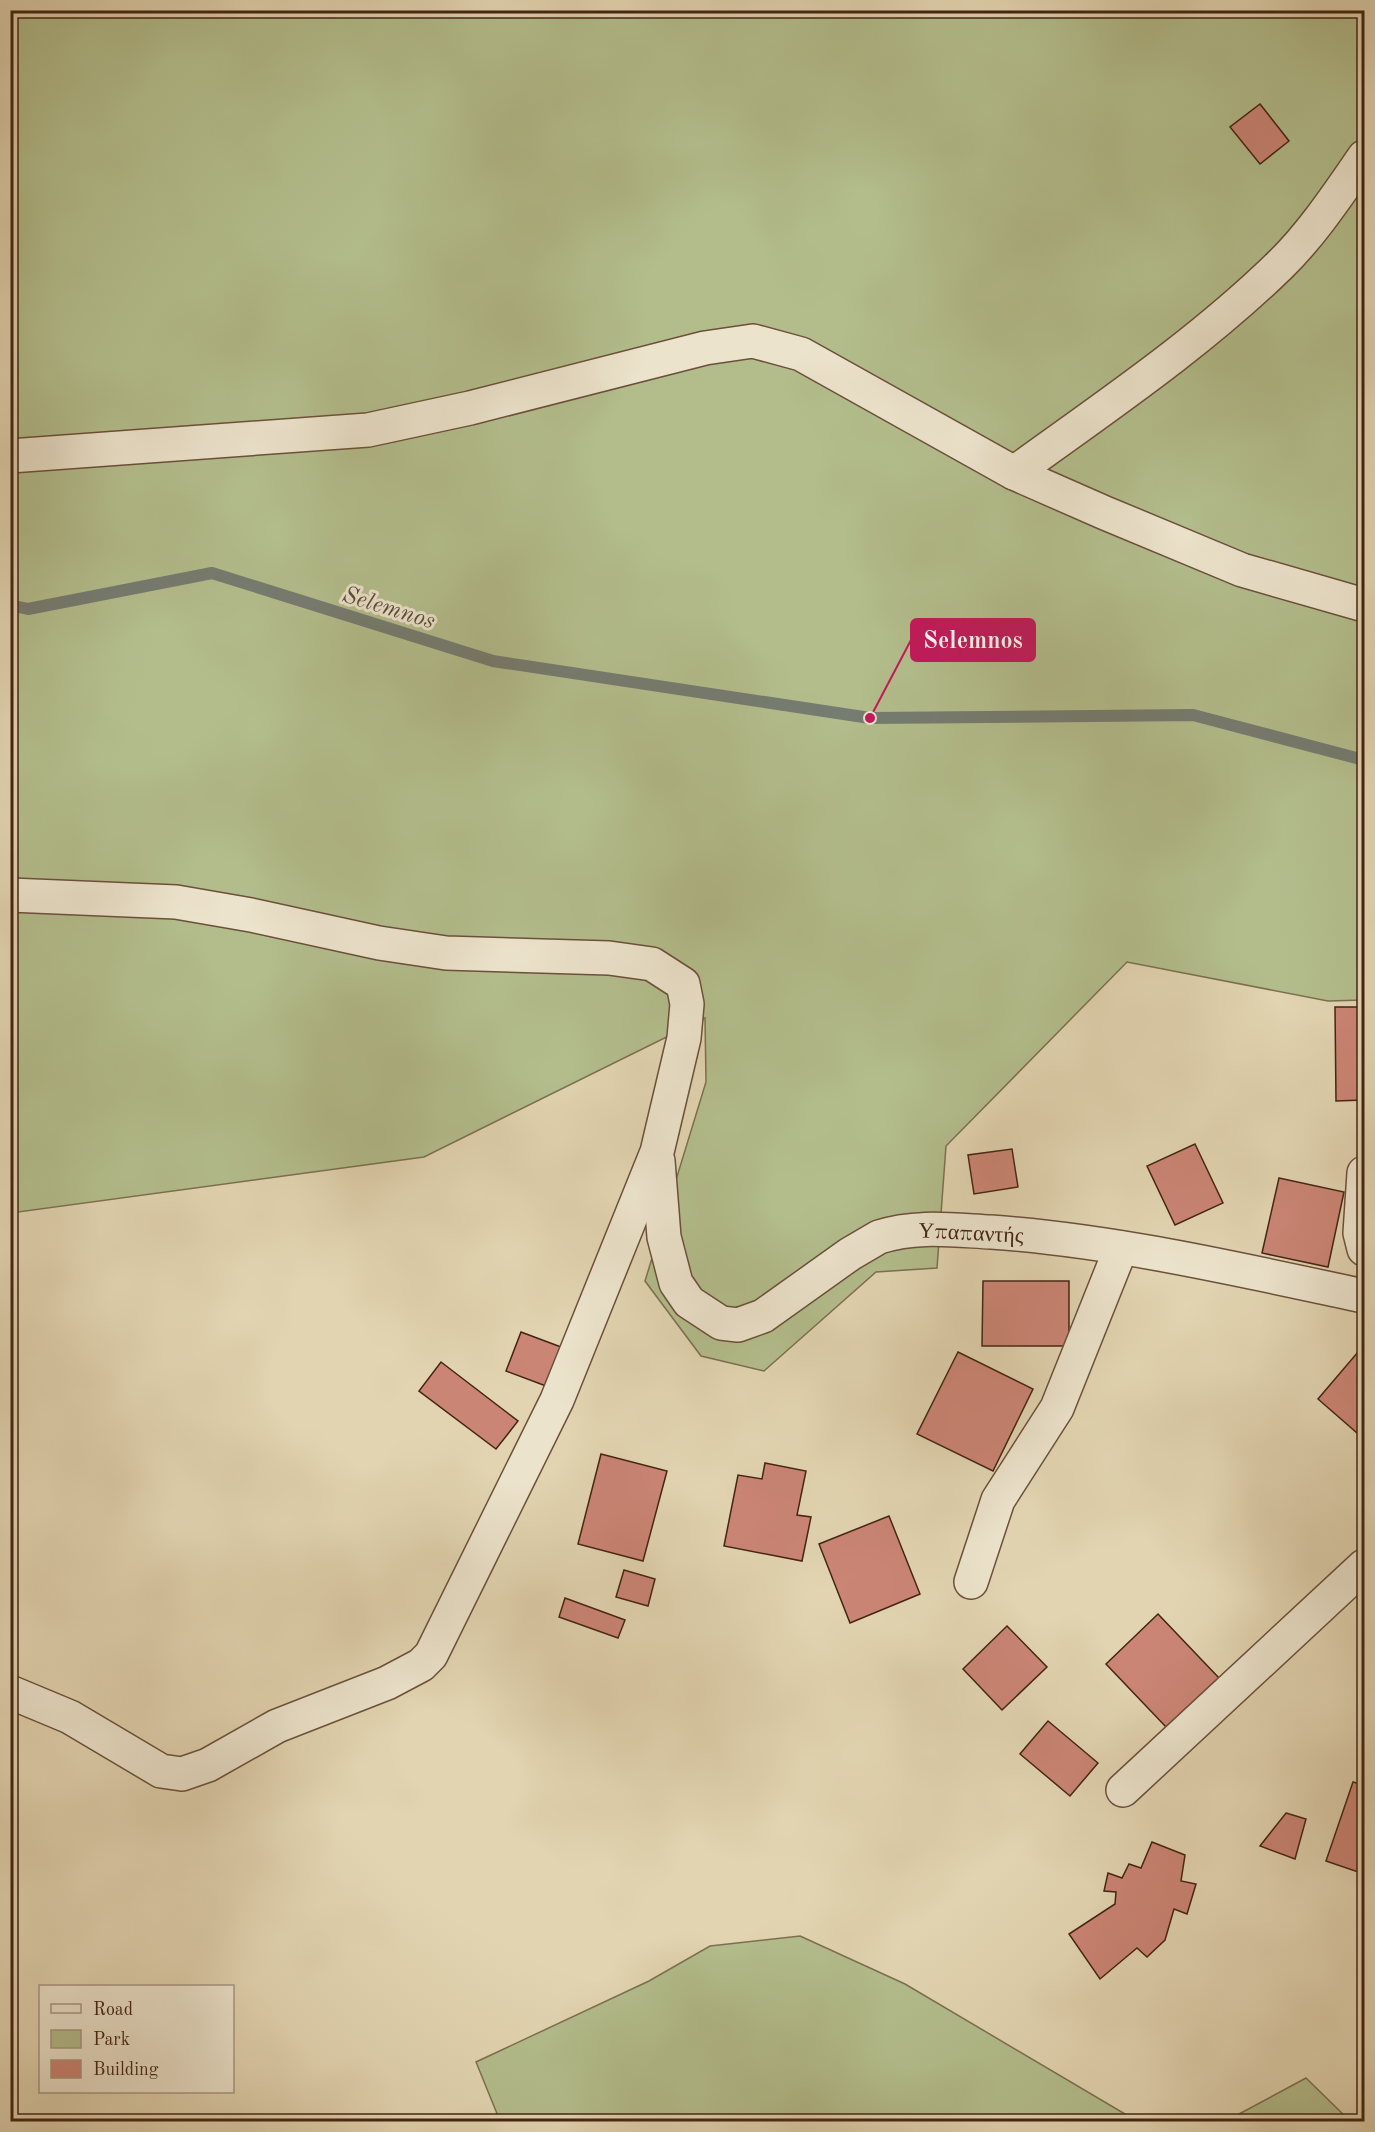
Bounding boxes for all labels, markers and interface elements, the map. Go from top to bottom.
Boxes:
water label: Selemnos [339,583,438,634]
callout: Selemnos [911,619,1035,661]
text: Selemnos [923,630,1023,654]
street label: Υπαπαντής [918,1220,1024,1248]
legend [39,1985,234,2093]
text: Road [93,2001,133,2019]
text: Park [93,2031,130,2049]
text: Building [93,2061,159,2079]

